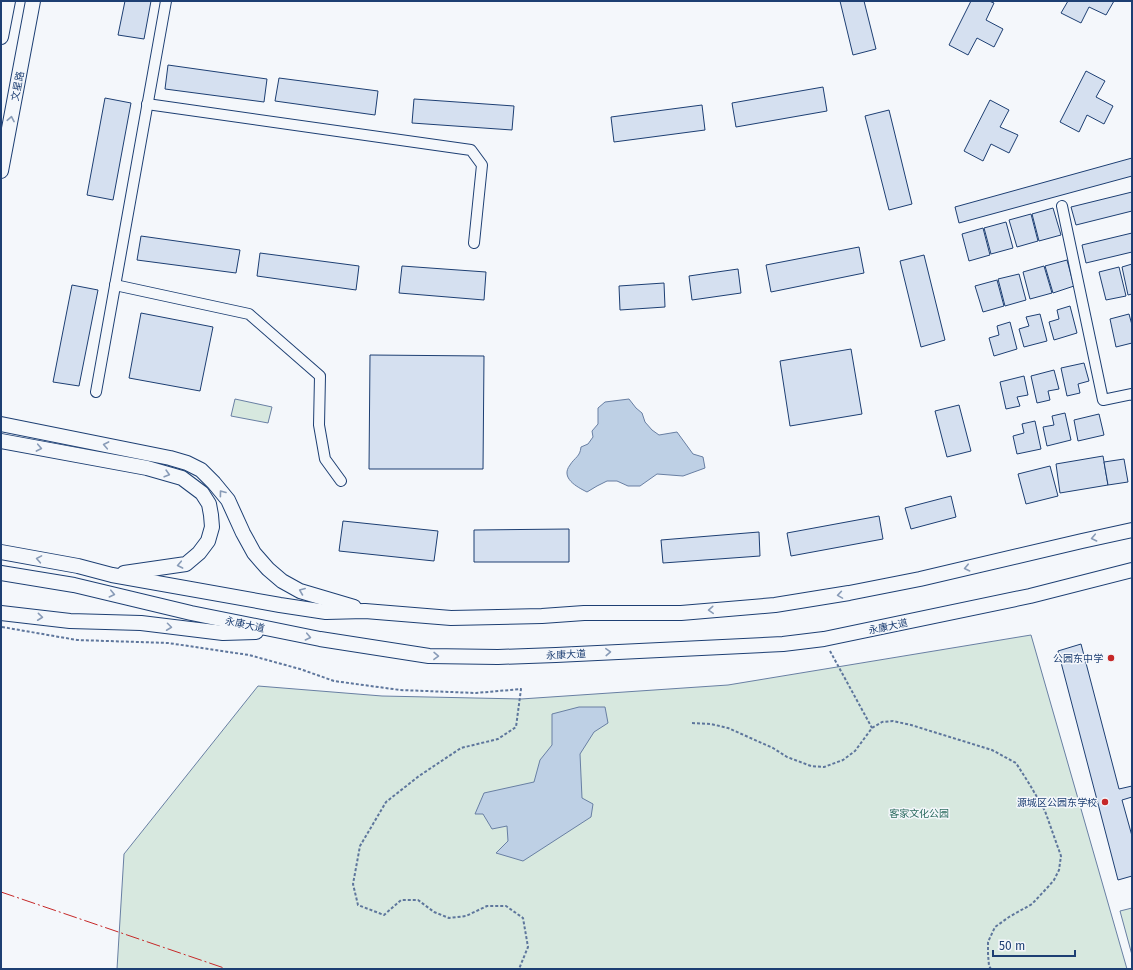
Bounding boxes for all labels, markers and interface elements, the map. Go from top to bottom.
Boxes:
street label: 文星路 [9,70,27,102]
one-way arrow [6,116,14,122]
one-way arrow [103,441,109,450]
one-way arrow [36,443,42,452]
one-way arrow [163,469,170,478]
one-way arrow [220,490,227,497]
one-way arrow [1091,534,1097,542]
one-way arrow [36,555,43,564]
one-way arrow [176,560,183,568]
one-way arrow [964,563,970,571]
one-way arrow [298,587,305,595]
one-way arrow [109,590,115,598]
one-way arrow [837,590,843,598]
one-way arrow [708,606,714,615]
one-way arrow [37,613,43,622]
street label: 永康大道 [224,615,266,635]
street label: 永康大道 [867,617,909,637]
one-way arrow [166,622,172,631]
one-way arrow [305,632,311,640]
street label: 永康大道 [546,648,586,662]
one-way arrow [605,648,611,656]
one-way arrow [433,652,439,660]
place label: 公园东中学 [1053,653,1103,665]
marker: 公园东中学 [1106,653,1116,663]
place label: 源城区公园东学校 [1017,797,1097,809]
marker: 源城区公园东学校 [1100,797,1110,807]
park label: 客家文化公园 [889,808,949,820]
scale bar [993,932,1075,958]
text: 50 m [999,939,1025,953]

